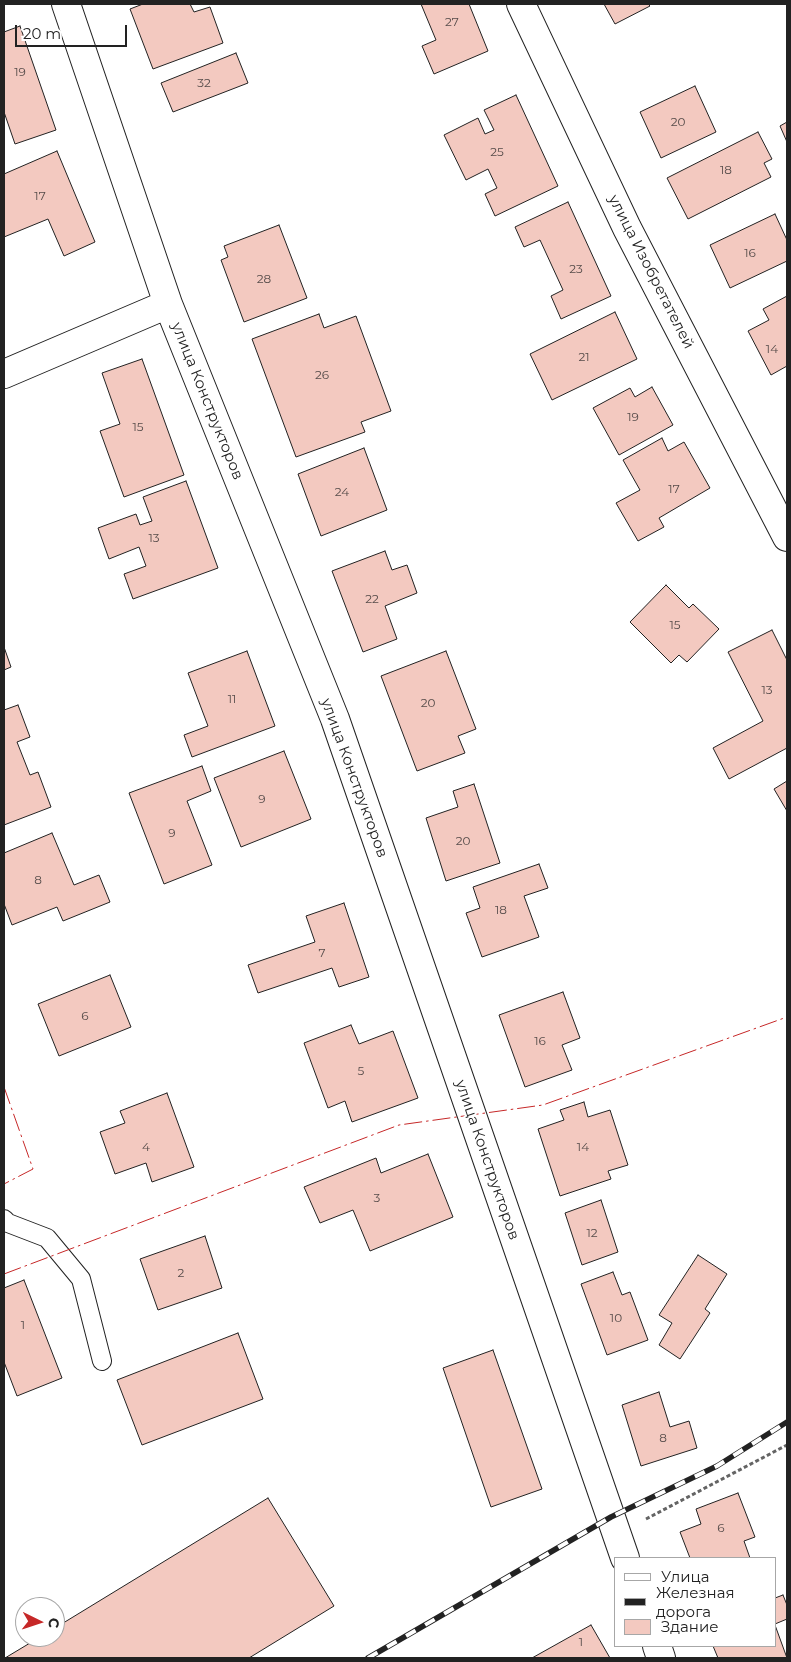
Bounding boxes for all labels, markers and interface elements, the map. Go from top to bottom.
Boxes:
scale bar [18,15,130,47]
house number: 27 [445,15,459,29]
text: 20 m [23,24,61,43]
house number: 19 [14,65,26,79]
house number: 32 [197,76,211,90]
house number: 20 [671,115,685,129]
house number: 25 [490,145,504,159]
house number: 18 [720,163,732,177]
house number: 17 [34,189,46,203]
street label: улица Изобретателей [604,192,698,352]
house number: 16 [744,246,756,260]
house number: 23 [569,262,583,276]
house number: 28 [257,272,271,286]
street label: улица Конструкторов [167,320,247,482]
house number: 14 [766,342,778,356]
house number: 21 [578,350,590,364]
house number: 26 [315,368,329,382]
house number: 19 [627,410,639,424]
house number: 15 [132,420,144,434]
house number: 17 [668,482,680,496]
house number: 24 [335,485,349,499]
house number: 13 [148,531,160,545]
house number: 22 [365,592,379,606]
house number: 15 [669,618,681,632]
house number: 13 [761,683,773,697]
house number: 11 [228,692,236,706]
street label: улица Конструкторов [317,696,391,860]
house number: 20 [421,696,435,710]
house number: 9 [258,792,266,806]
house number: 9 [168,826,176,840]
house number: 20 [456,834,470,848]
house number: 8 [34,873,42,887]
house number: 18 [495,903,507,917]
house number: 7 [318,946,326,960]
house number: 6 [81,1009,89,1023]
house number: 16 [534,1034,546,1048]
house number: 5 [358,1064,364,1078]
street label: улица Конструкторов [451,1078,523,1242]
house number: 4 [142,1140,150,1154]
house number: 14 [577,1140,589,1154]
house number: 3 [374,1191,380,1205]
house number: 12 [586,1226,598,1240]
house number: 2 [178,1266,184,1280]
house number: 10 [610,1311,622,1325]
house number: 1 [21,1318,25,1332]
house number: 8 [659,1431,667,1445]
house number: 6 [717,1521,725,1535]
legend [614,1557,776,1647]
text: Улица [661,1567,709,1586]
text: Железная дорога [656,1583,735,1621]
north arrow [15,1597,65,1647]
text: С [45,1617,63,1629]
text: Здание [661,1617,719,1636]
house number: 1 [579,1635,583,1649]

